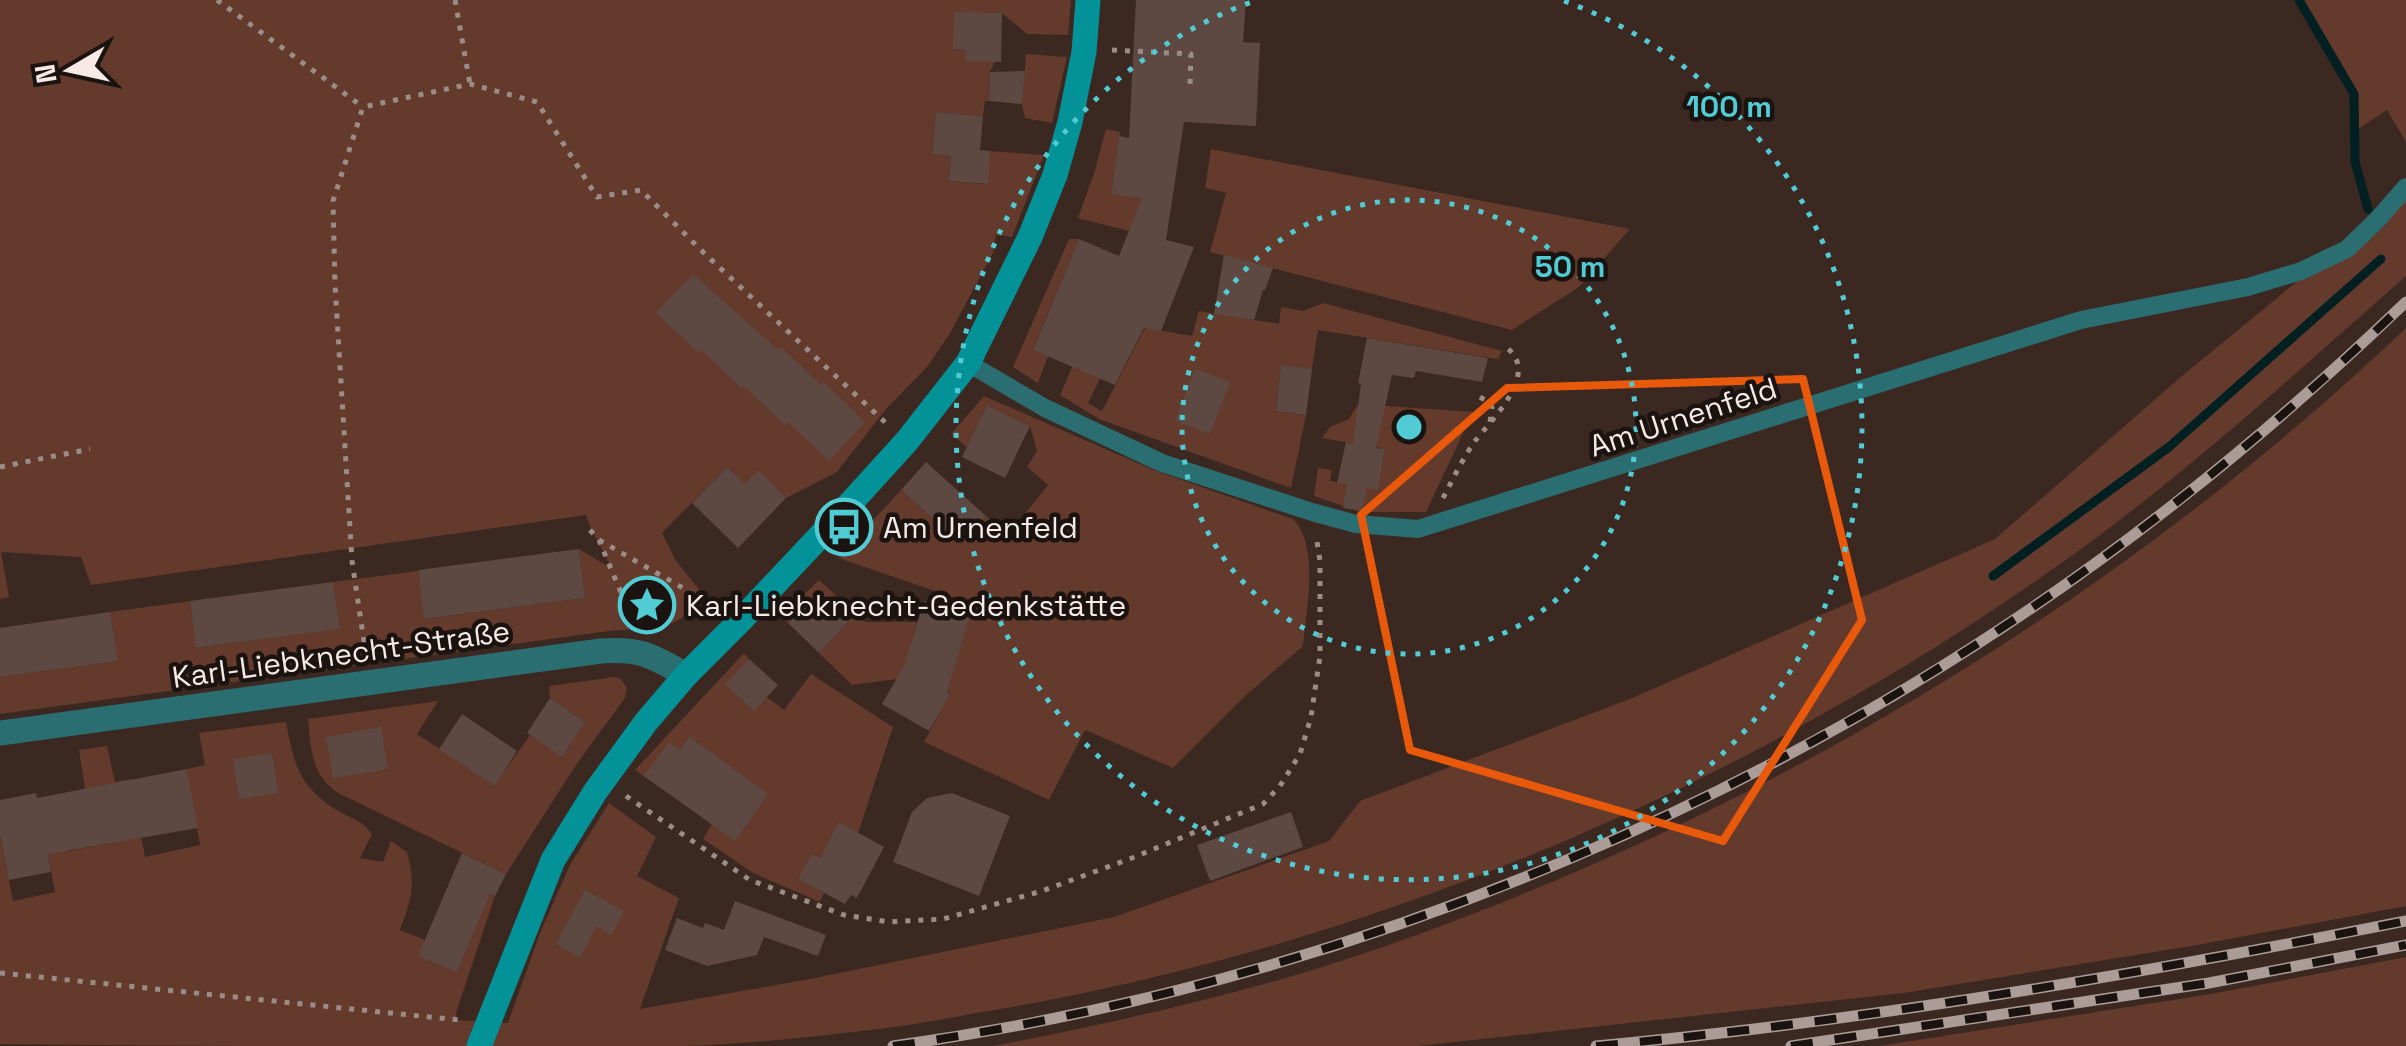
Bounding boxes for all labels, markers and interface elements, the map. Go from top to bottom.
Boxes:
north arrow [20,20,120,120]
text: N [26,62,65,86]
text: 100 m [1686,87,1772,126]
text: 50 m [1535,247,1605,286]
street label: Am Urnenfeld [1584,368,1782,466]
centre of rings [1391,409,1427,445]
bus stop icon: Am Urnenfeld [814,497,874,557]
place label: Am Urnenfeld [883,508,1078,547]
place icon: Karl-Liebknecht-Gedenkstätte [617,575,677,635]
place label: Karl-Liebknecht-Gedenkstätte [686,586,1126,625]
street label: Karl-Liebknecht-Straße [170,611,512,697]

